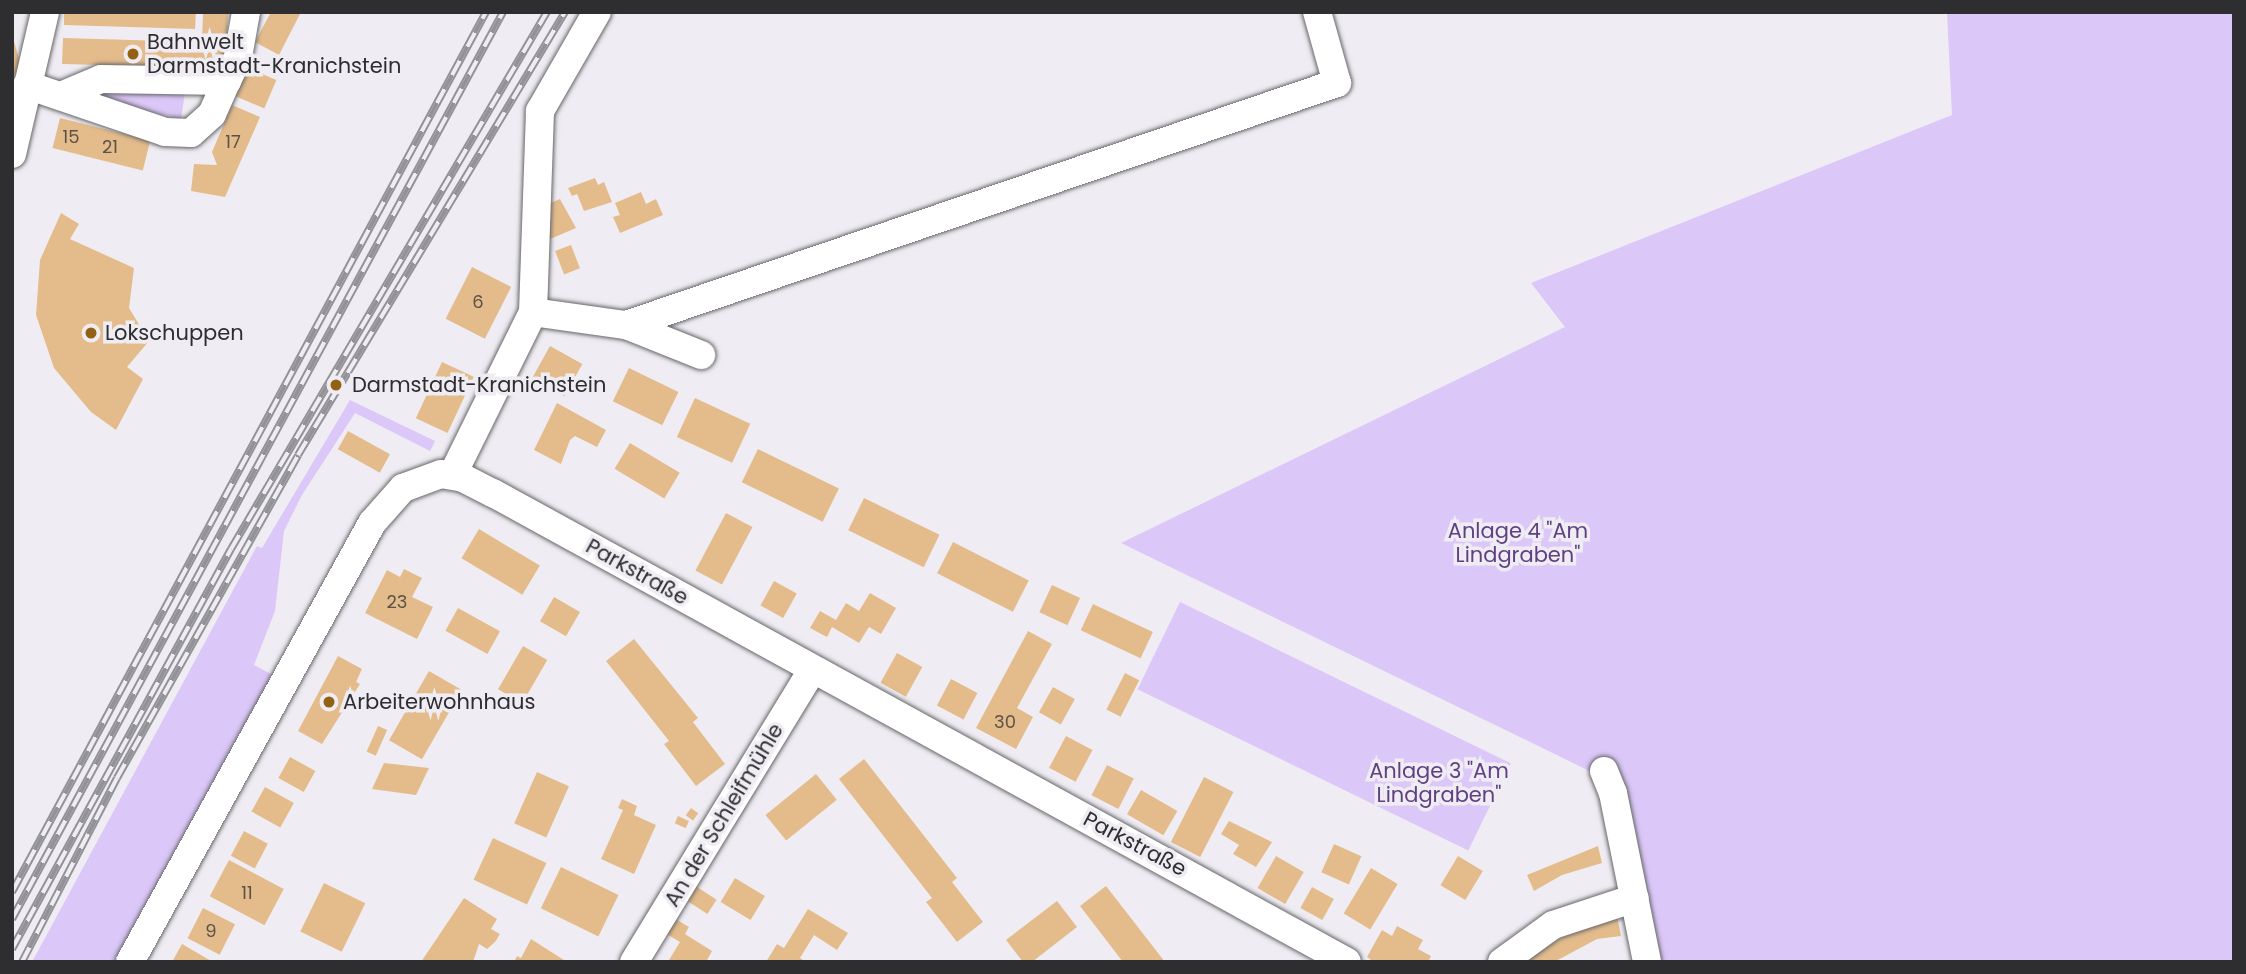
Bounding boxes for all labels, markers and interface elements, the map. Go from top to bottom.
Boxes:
place label: Bahnwelt Darmstadt-Kranichstein [147,29,401,79]
marker: Bahnwelt Darmstadt-Kranichstein [125,46,141,62]
house number: 15 [62,126,80,148]
house number: 17 [225,131,241,153]
house number: 21 [102,136,118,158]
house number: 6 [472,291,484,313]
place label: Lokschuppen [105,320,244,346]
marker: Lokschuppen [83,325,99,341]
place label: Darmstadt-Kranichstein [352,372,606,398]
marker: Darmstadt-Kranichstein [326,375,346,395]
park label: Anlage 4 "Am Lindgraben" [1448,518,1588,568]
street label: Parkstraße [581,534,693,610]
house number: 23 [387,591,407,613]
place label: Arbeiterwohnhaus [343,689,535,715]
marker: Arbeiterwohnhaus [321,694,337,710]
house number: 30 [994,711,1016,733]
street label: An der Schleifmühle [659,719,789,911]
park label: Anlage 3 "Am Lindgraben" [1369,758,1509,808]
street label: Parkstraße [1079,806,1191,882]
house number: 11 [241,882,253,904]
house number: 9 [205,920,217,942]

